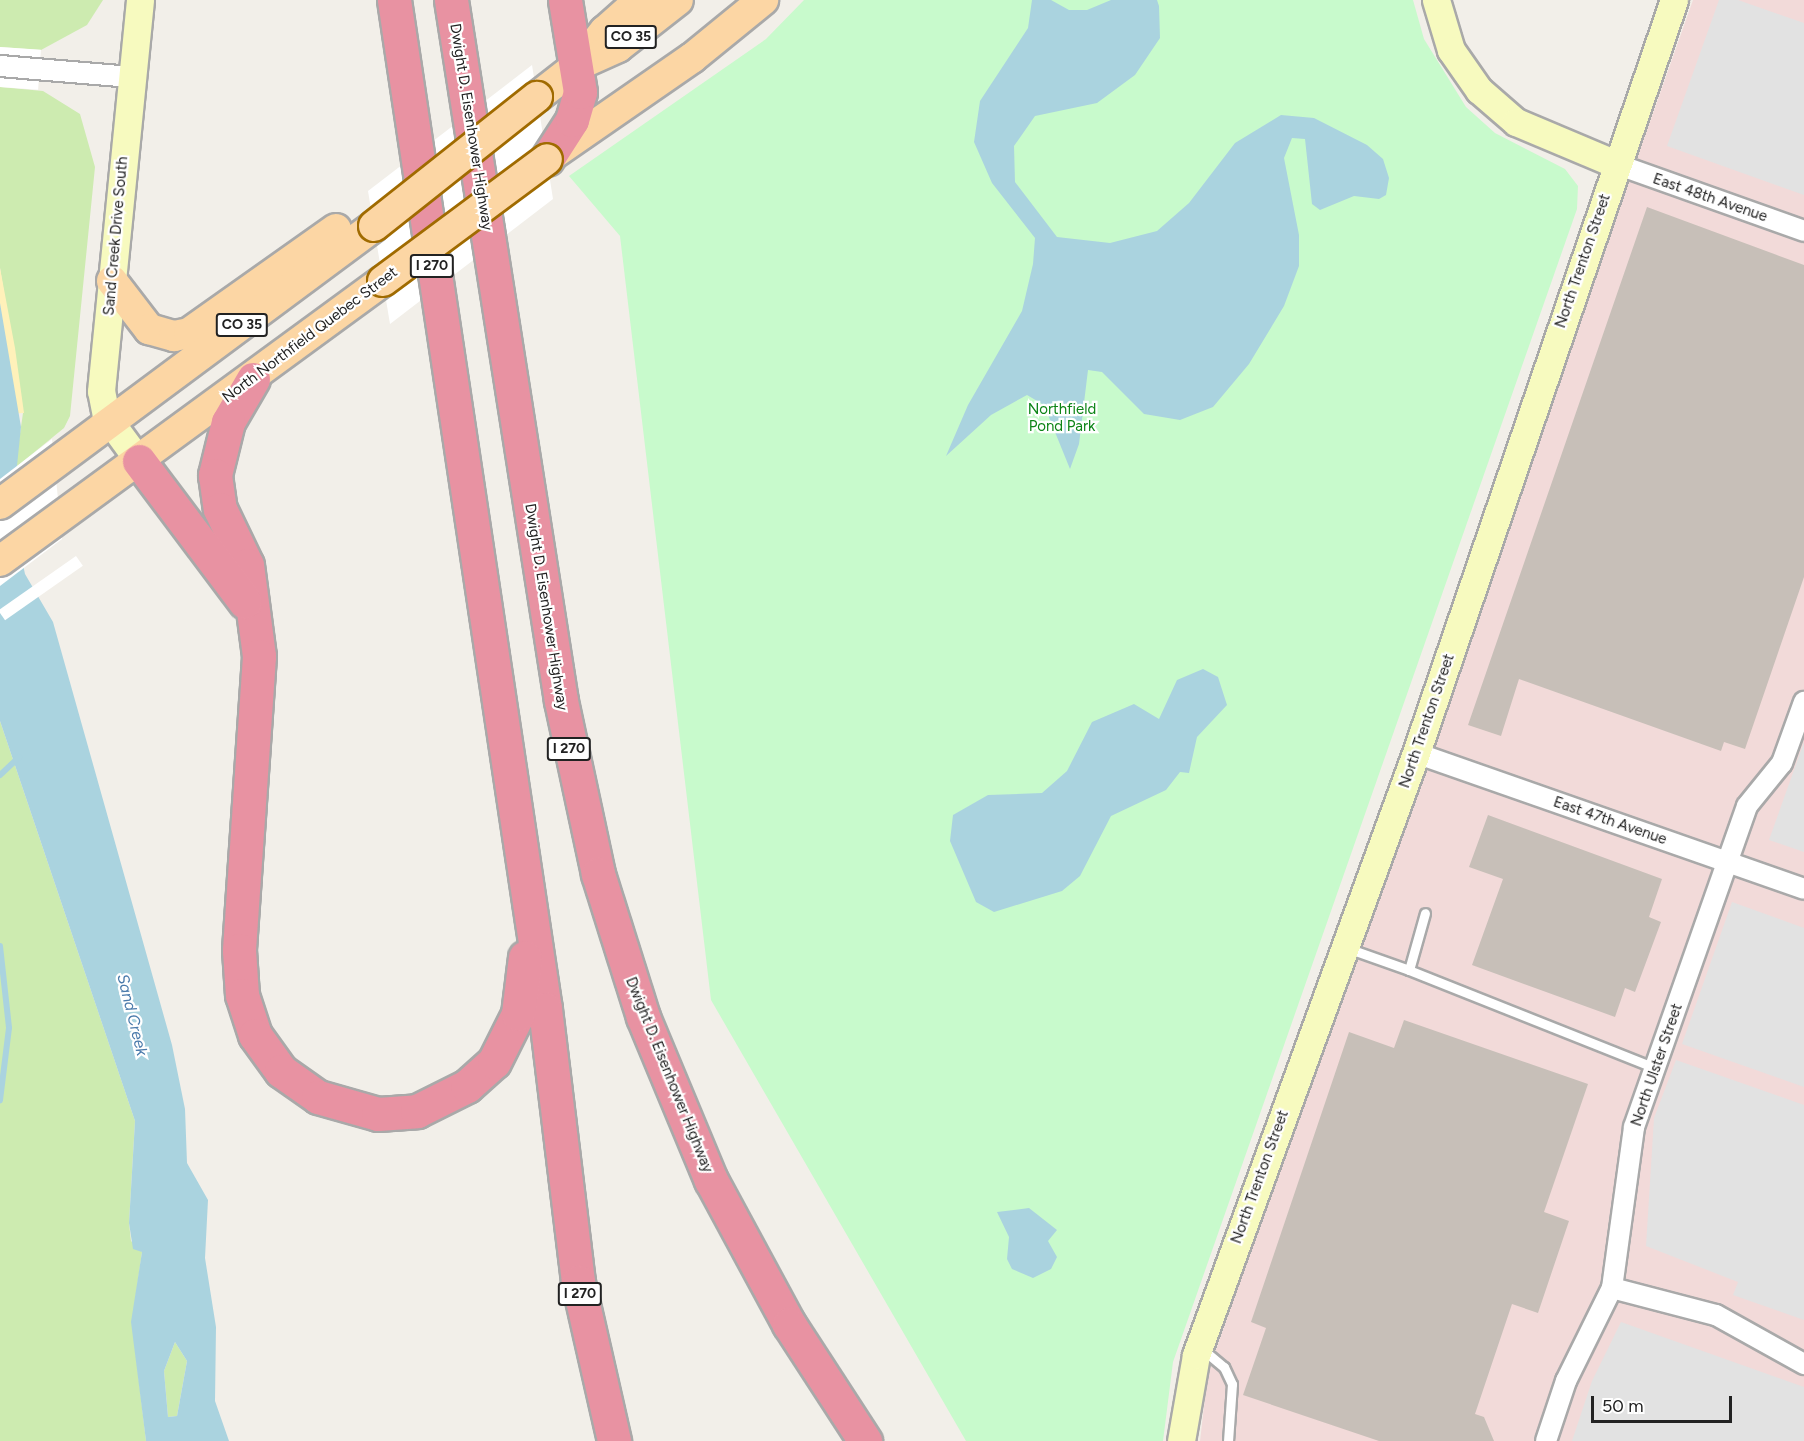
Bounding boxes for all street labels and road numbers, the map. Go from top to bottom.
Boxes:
street label: Dwight D. Eisenhower Highway [446,22,496,232]
road number: CO 35 [604,26,658,48]
street label: Sand Creek Drive South [100,156,132,316]
street label: East 48th Avenue [1650,170,1770,226]
street label: North Trenton Street [1552,192,1614,330]
road number: I 270 [410,255,454,277]
street label: North Northfield Quebec Street [219,263,401,407]
road number: CO 35 [215,314,269,336]
street label: Dwight D. Eisenhower Highway [521,502,571,712]
street label: North Trenton Street [1396,652,1458,790]
road number: I 270 [546,738,592,760]
street label: East 47th Avenue [1551,793,1669,849]
street label: Dwight D. Eisenhower Highway [621,975,717,1175]
street label: North Ulster Street [1628,1001,1686,1129]
street label: North Trenton Street [1227,1108,1293,1246]
road number: I 270 [558,1283,602,1305]

